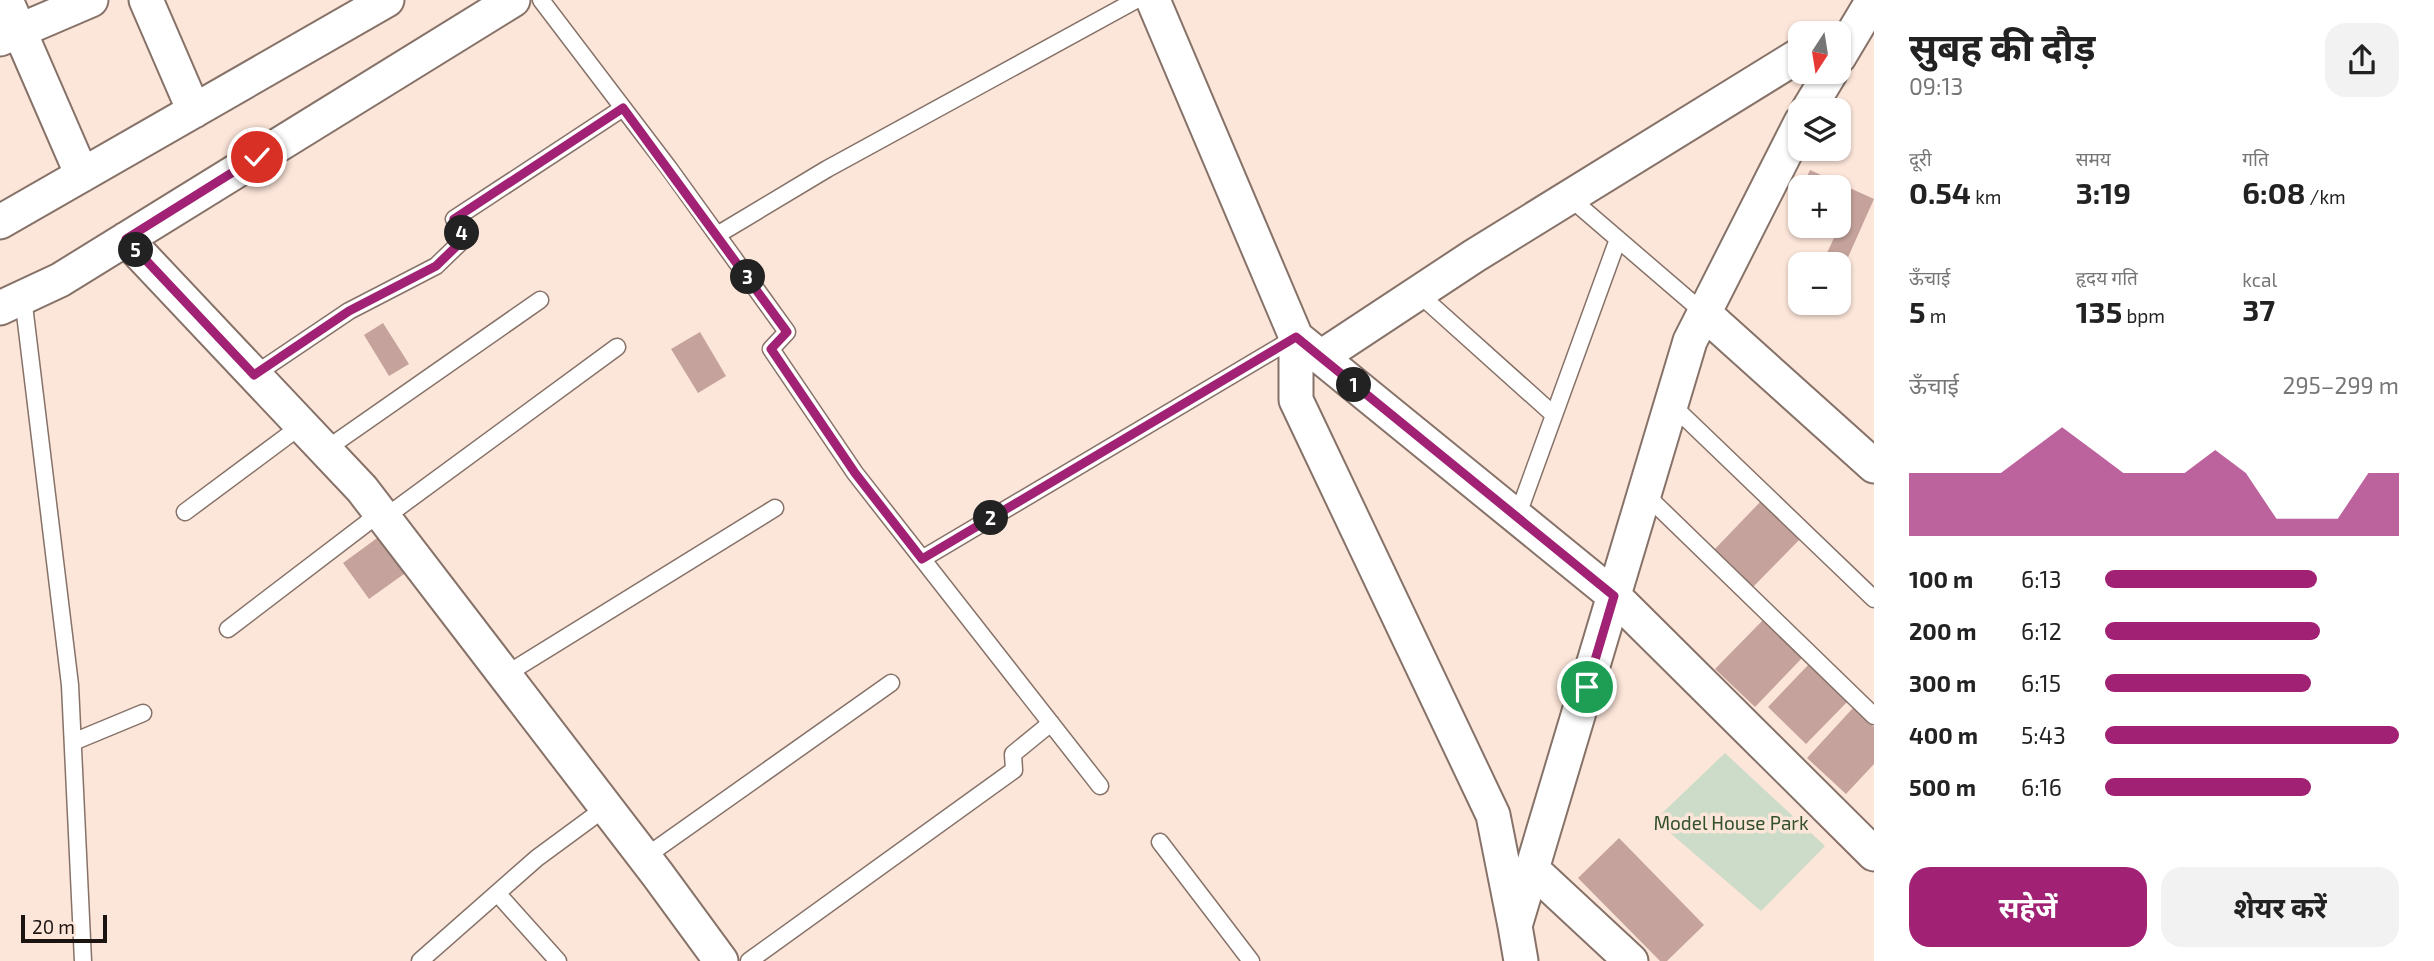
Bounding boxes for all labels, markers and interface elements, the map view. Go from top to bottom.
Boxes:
north arrow [1788,21,1852,84]
map controls [1788,21,1851,315]
text: सुबह की दौड़ [1909,23,2095,69]
button: share [2325,23,2399,97]
text: 09:13 [1909,72,1963,100]
button: layers [1788,98,1851,161]
pin [227,127,287,187]
icon: check [238,138,276,176]
text: दूरी [1909,147,1932,170]
text: समय [2076,147,2111,170]
text: गति [2242,147,2269,170]
text: 0.54 [1909,174,1971,210]
text: 3:19 [2076,174,2131,210]
text: 6:08 [2242,174,2305,210]
button: + [1788,175,1851,238]
text: km [1971,185,2001,208]
text: /km [2305,185,2346,208]
pin: 4 [444,216,480,250]
text: 4 [455,221,468,244]
pin: 5 [118,232,154,268]
text: 5 [130,238,141,261]
button: − [1788,252,1851,315]
pin: 3 [730,260,766,294]
text: 3 [742,265,753,288]
text: ऊँचाई [1909,266,1950,289]
text: हृदय गति [2076,266,2138,289]
text: kcal [2242,268,2277,291]
text: 37 [2242,291,2275,327]
text: 5 [1909,293,1926,329]
text: 135 [2076,293,2122,329]
text: m [1926,304,1946,327]
text: bpm [2122,304,2165,327]
pin: 1 [1336,368,1372,402]
text: ऊँचाई [1909,371,1959,399]
text: 295–299 m [2282,371,2399,399]
text: 1 [1349,373,1358,396]
pin: 2 [974,500,1009,536]
text: 2 [985,506,996,529]
text: 100 m [1909,565,1973,593]
text: 6:13 [2021,565,2062,593]
text: 200 m [1909,617,1977,645]
text: 6:12 [2021,617,2062,645]
pin [1557,657,1617,717]
icon: arrive [1568,668,1606,706]
text: 300 m [1909,669,1976,697]
text: 6:15 [2021,669,2061,697]
text: 400 m [1909,721,1978,749]
text: 5:43 [2021,721,2066,749]
text: 500 m [1909,773,1976,801]
text: 6:16 [2021,773,2062,801]
park label: Model House Park [1653,811,1809,834]
button: सहेजें [1909,867,2147,947]
button: शेयर करें [2161,867,2399,947]
scale bar [21,912,107,944]
text: 20 m [32,915,75,938]

